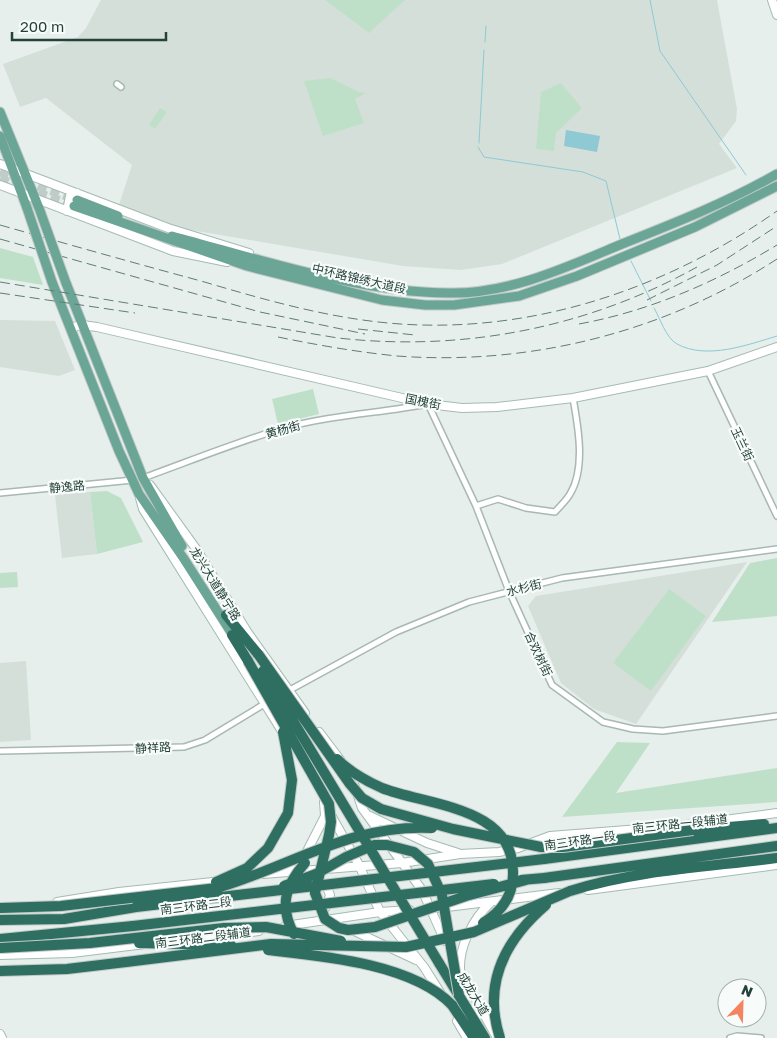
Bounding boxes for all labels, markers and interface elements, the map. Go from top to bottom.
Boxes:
scale bar [12,10,166,42]
text: 200 m [20,17,64,35]
street label: 中环路锦绣大道段 [311,260,408,297]
street label: 国槐街 [404,391,442,412]
street label: 黄杨街 [263,417,302,442]
street label: 玉兰街 [728,424,757,463]
street label: 静逸路 [48,477,86,496]
street label: 龙兴大道静宁路 [187,544,244,623]
street label: 水杉街 [505,576,543,599]
street label: 合欢树街 [522,629,555,679]
street label: 静祥路 [135,739,171,756]
street label: 南三环路一段辅道 [631,811,728,836]
street label: 南三环路一段 [543,828,617,853]
street label: 南三环路二段 [159,894,233,917]
street label: 南三环路二段辅道 [154,924,252,951]
street label: 成龙大道 [455,969,492,1018]
north arrow [717,978,767,1028]
text: N [739,981,755,1000]

